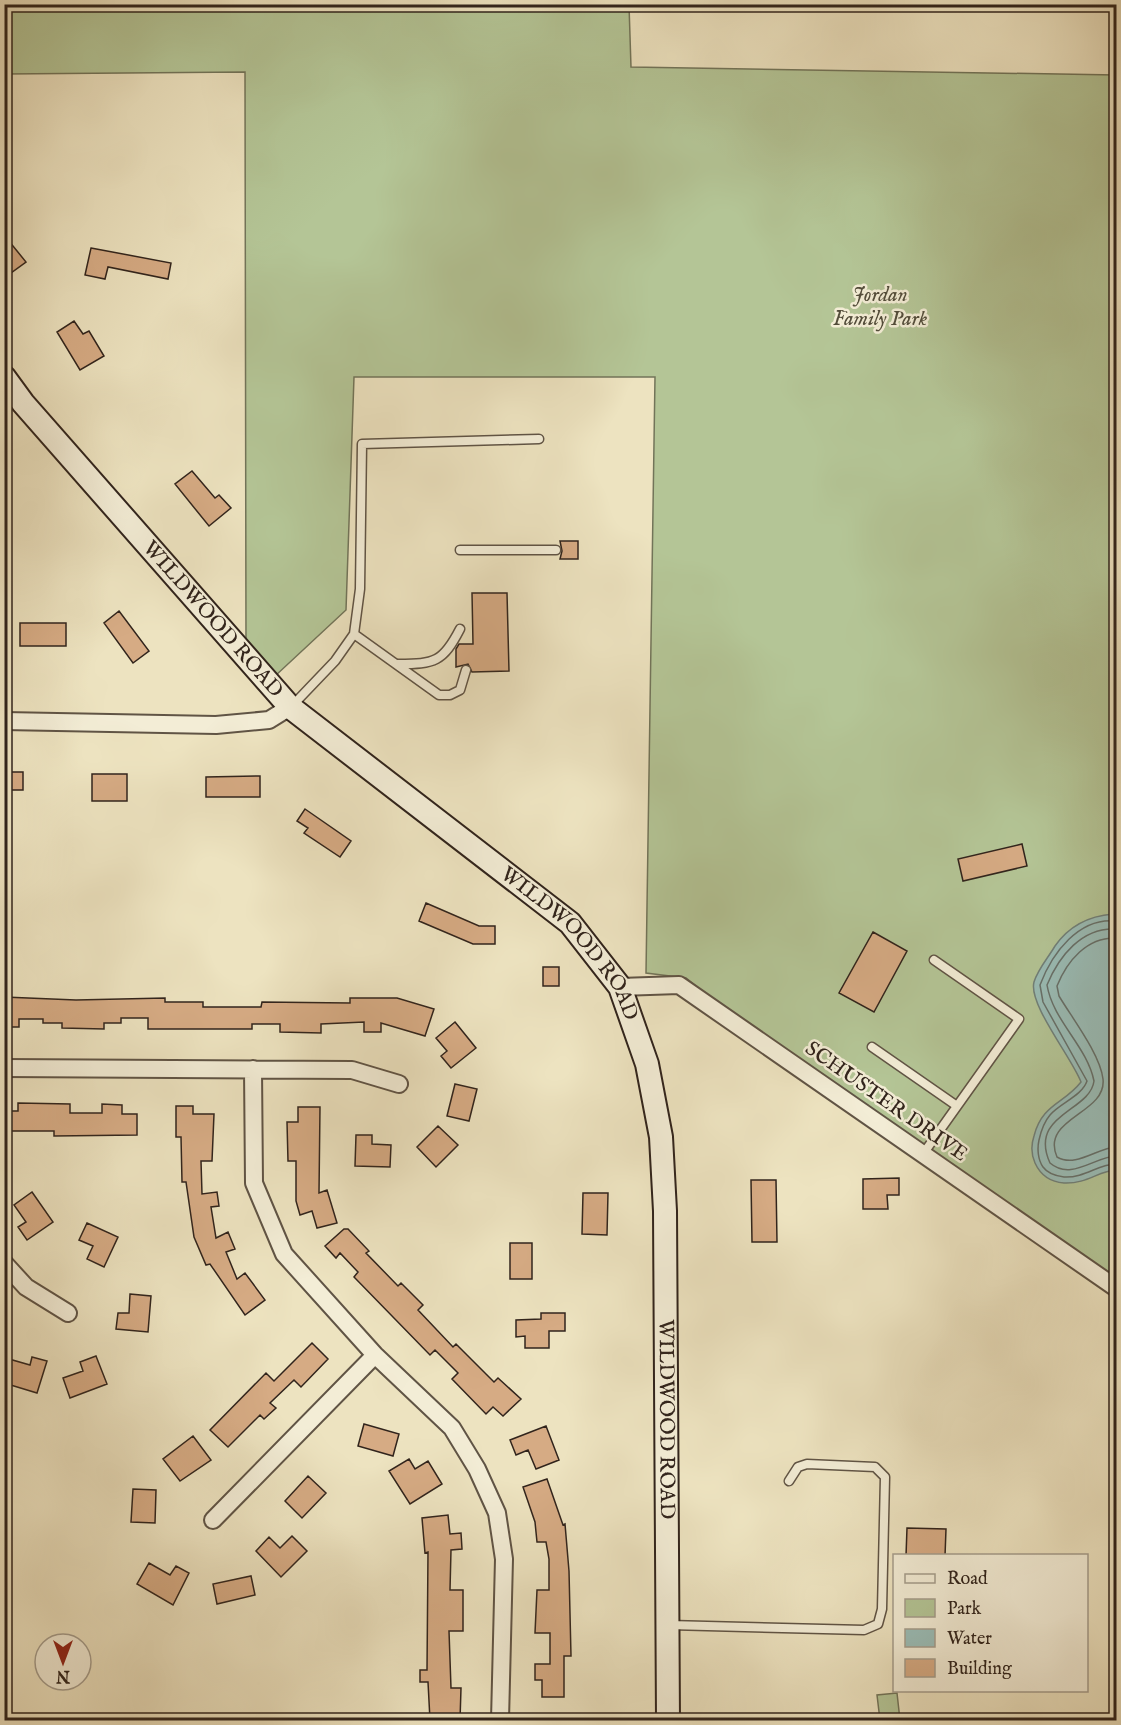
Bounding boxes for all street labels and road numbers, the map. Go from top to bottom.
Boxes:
street label: WILDWOOD ROAD [137,535,289,703]
street label: WILDWOOD ROAD [495,861,644,1024]
street label: SCHUSTER DRIVE [799,1036,973,1168]
street label: WILDWOOD ROAD [652,1319,680,1519]

